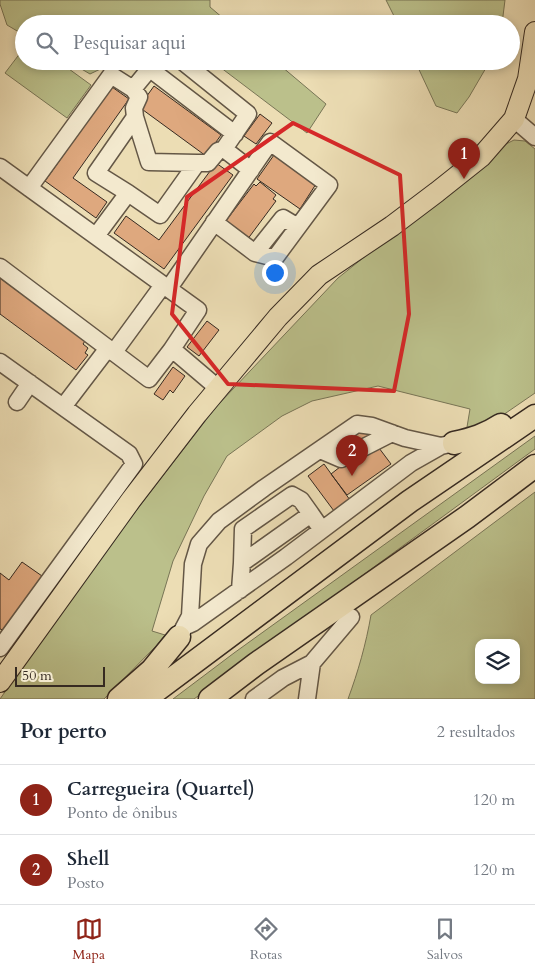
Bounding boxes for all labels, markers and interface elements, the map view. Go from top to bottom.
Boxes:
search box [15,15,520,70]
icon: search [33,29,61,57]
text: Pesquisar aqui [73,30,186,56]
pin: 1 [448,138,480,179]
your location [262,260,288,286]
pin: 2 [336,435,368,476]
map controls [475,639,520,684]
button: layers [475,639,520,684]
scale bar [15,664,105,687]
text: 50 m [22,666,52,685]
text: Por perto [20,717,107,746]
text: 2 resultados [437,721,515,743]
text: Carregueira (Quartel) [67,776,255,802]
text: 1 [32,789,40,811]
text: 120 m [473,789,515,811]
text: Ponto de ônibus [67,802,177,824]
text: Shell [67,846,109,872]
text: 2 [32,859,40,881]
text: 120 m [473,859,515,881]
text: Posto [67,872,104,894]
tab: Mapa [72,915,105,964]
tab: Rotas [250,915,282,964]
tab: Salvos [427,915,463,964]

